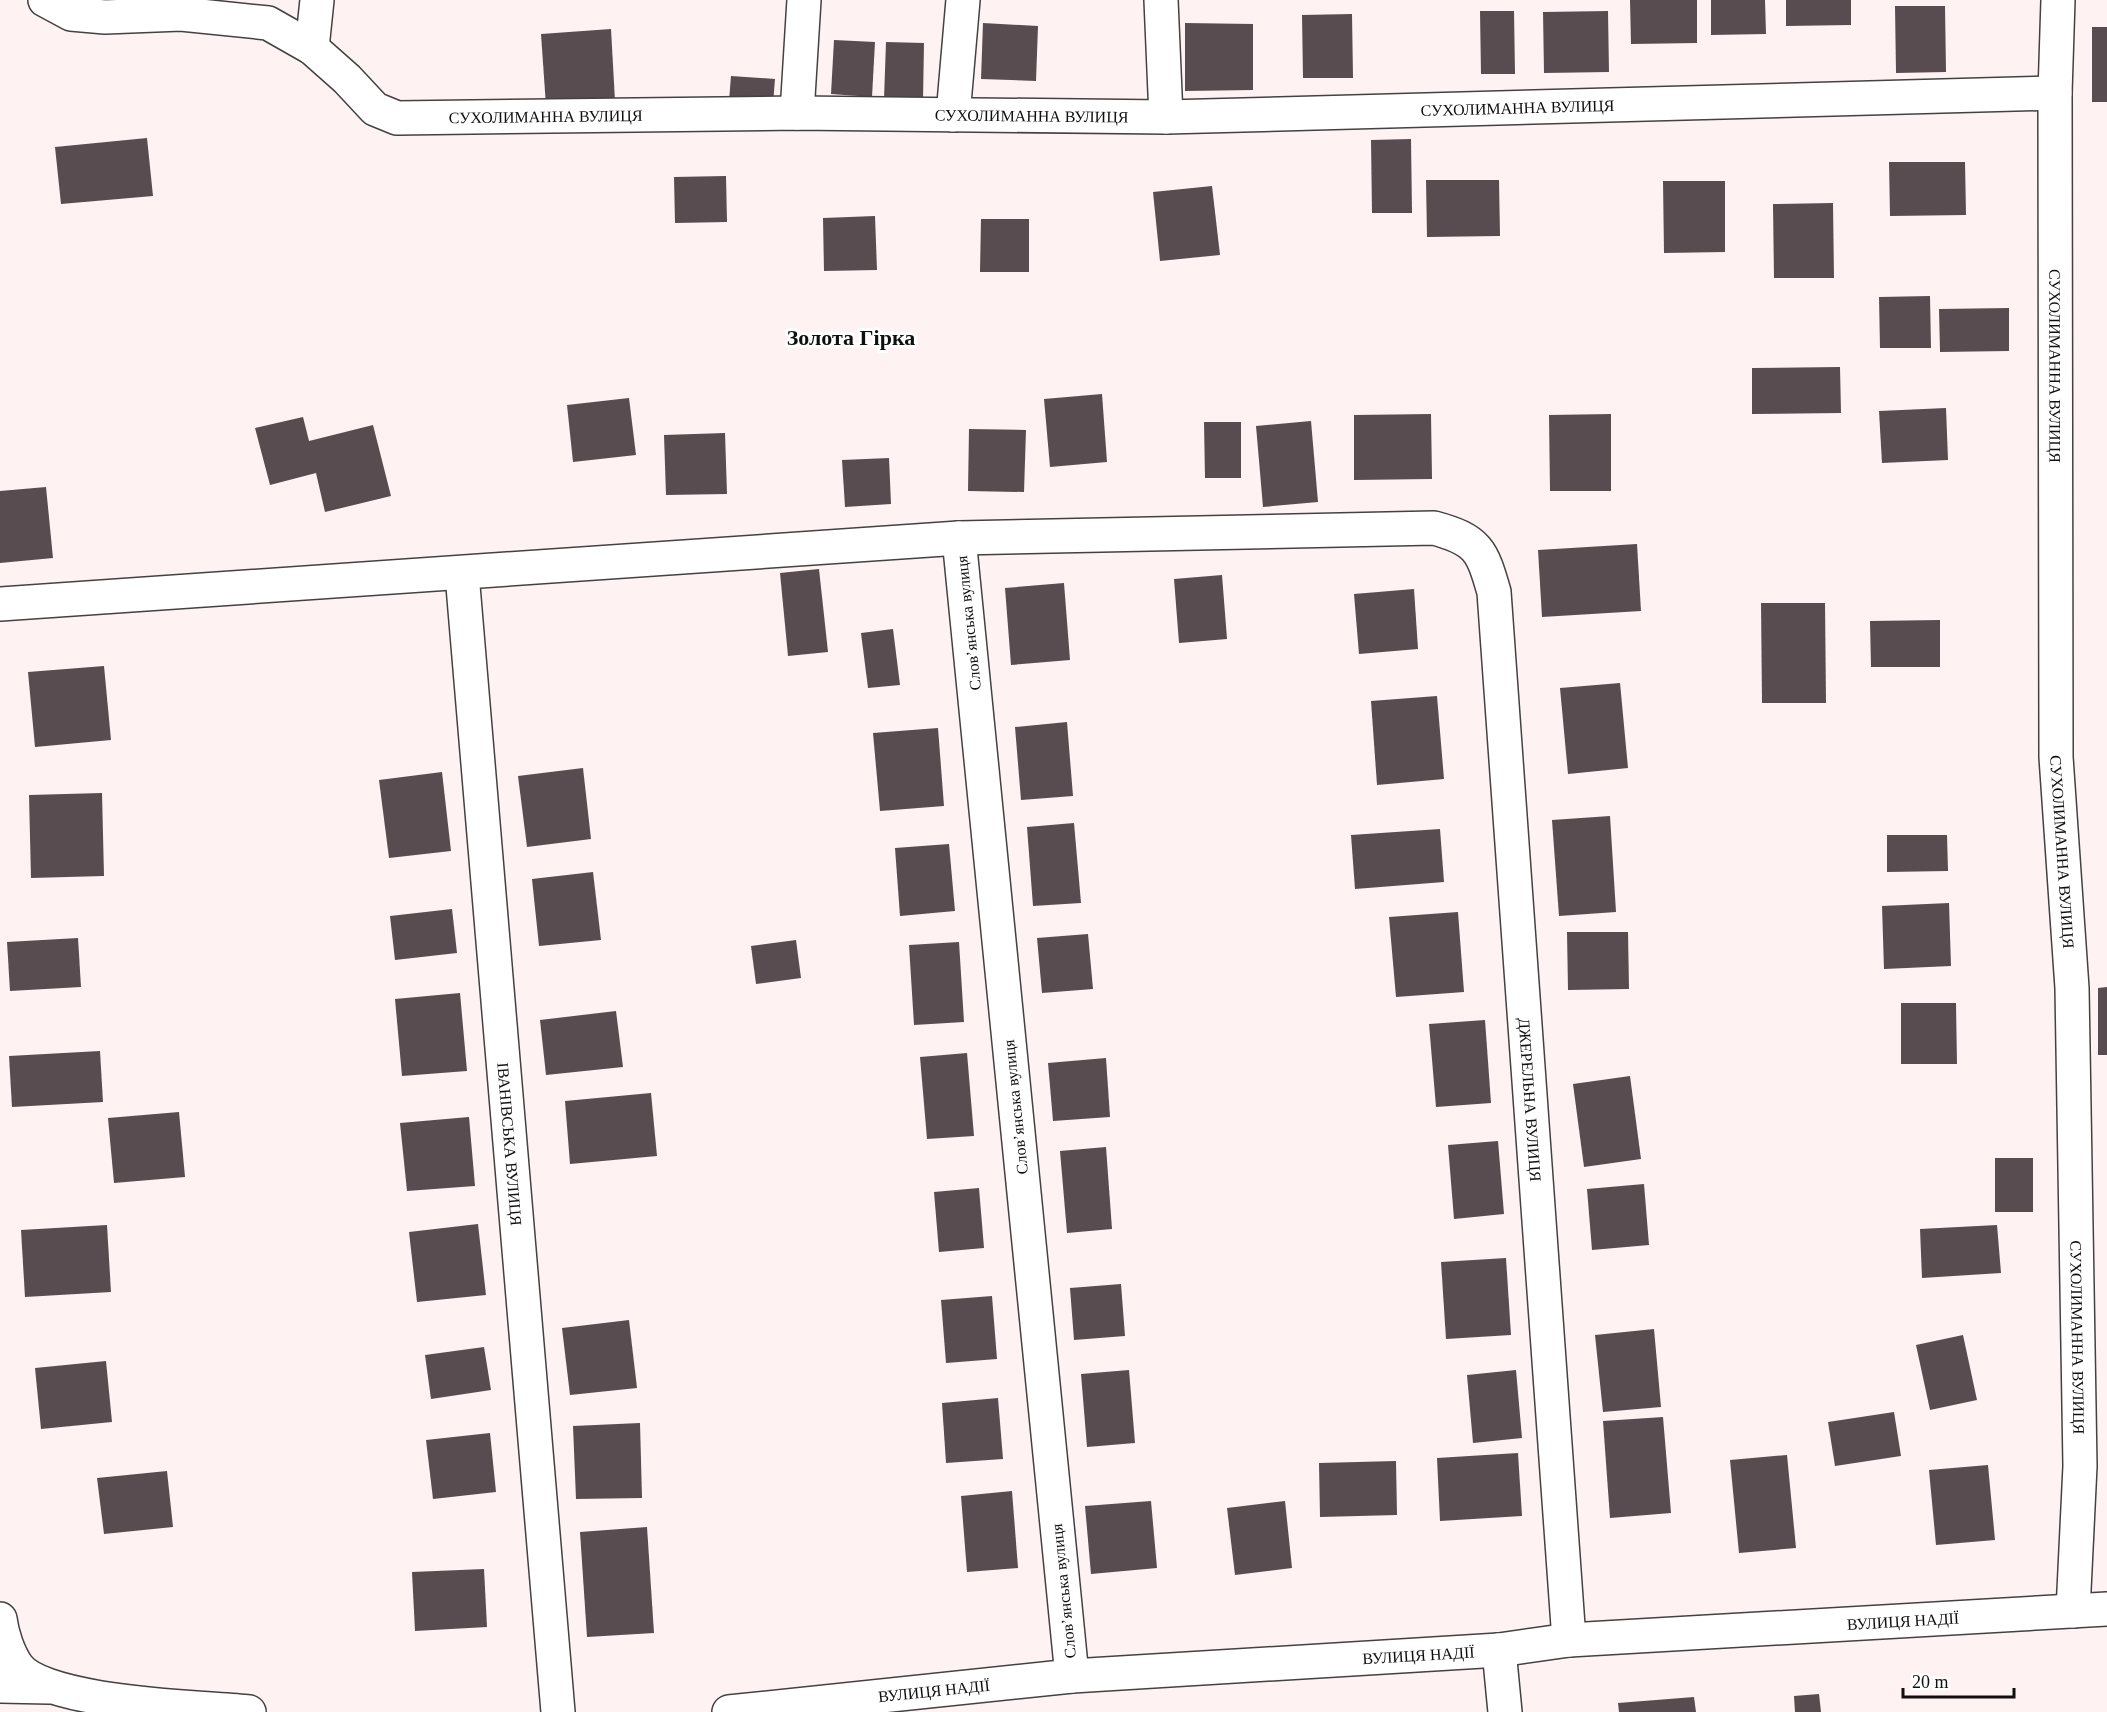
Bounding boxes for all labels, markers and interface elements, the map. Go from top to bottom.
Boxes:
street label: СУХОЛИМАННА ВУЛИЦЯ [1420,97,1615,119]
street label: СУХОЛИМАННА ВУЛИЦЯ [935,106,1129,126]
street label: СУХОЛИМАННА ВУЛИЦЯ [449,107,643,126]
street label: СУХОЛИМАННА ВУЛИЦЯ [2046,269,2064,463]
district label: Золота Гірка [787,325,915,350]
street label: Словʼянська вулиця [953,554,985,691]
street label: СУХОЛИМАННА ВУЛИЦЯ [2047,755,2077,949]
street label: ДЖЕРЕЛЬНА ВУЛИЦЯ [1514,1017,1544,1183]
street label: Словʼянська вулиця [1000,1038,1032,1175]
street label: ІВАНІВСЬКА ВУЛИЦЯ [494,1062,525,1227]
street label: СУХОЛИМАННА ВУЛИЦЯ [2067,1240,2087,1435]
street label: Словʼянська вулиця [1048,1522,1080,1659]
street label: ВУЛИЦЯ НАДІЇ [1847,1610,1960,1633]
street label: ВУЛИЦЯ НАДІЇ [1362,1644,1475,1667]
scale bar [1903,1661,2014,1699]
text: 20 m [1912,1672,1949,1692]
street label: ВУЛИЦЯ НАДІЇ [877,1677,991,1705]

